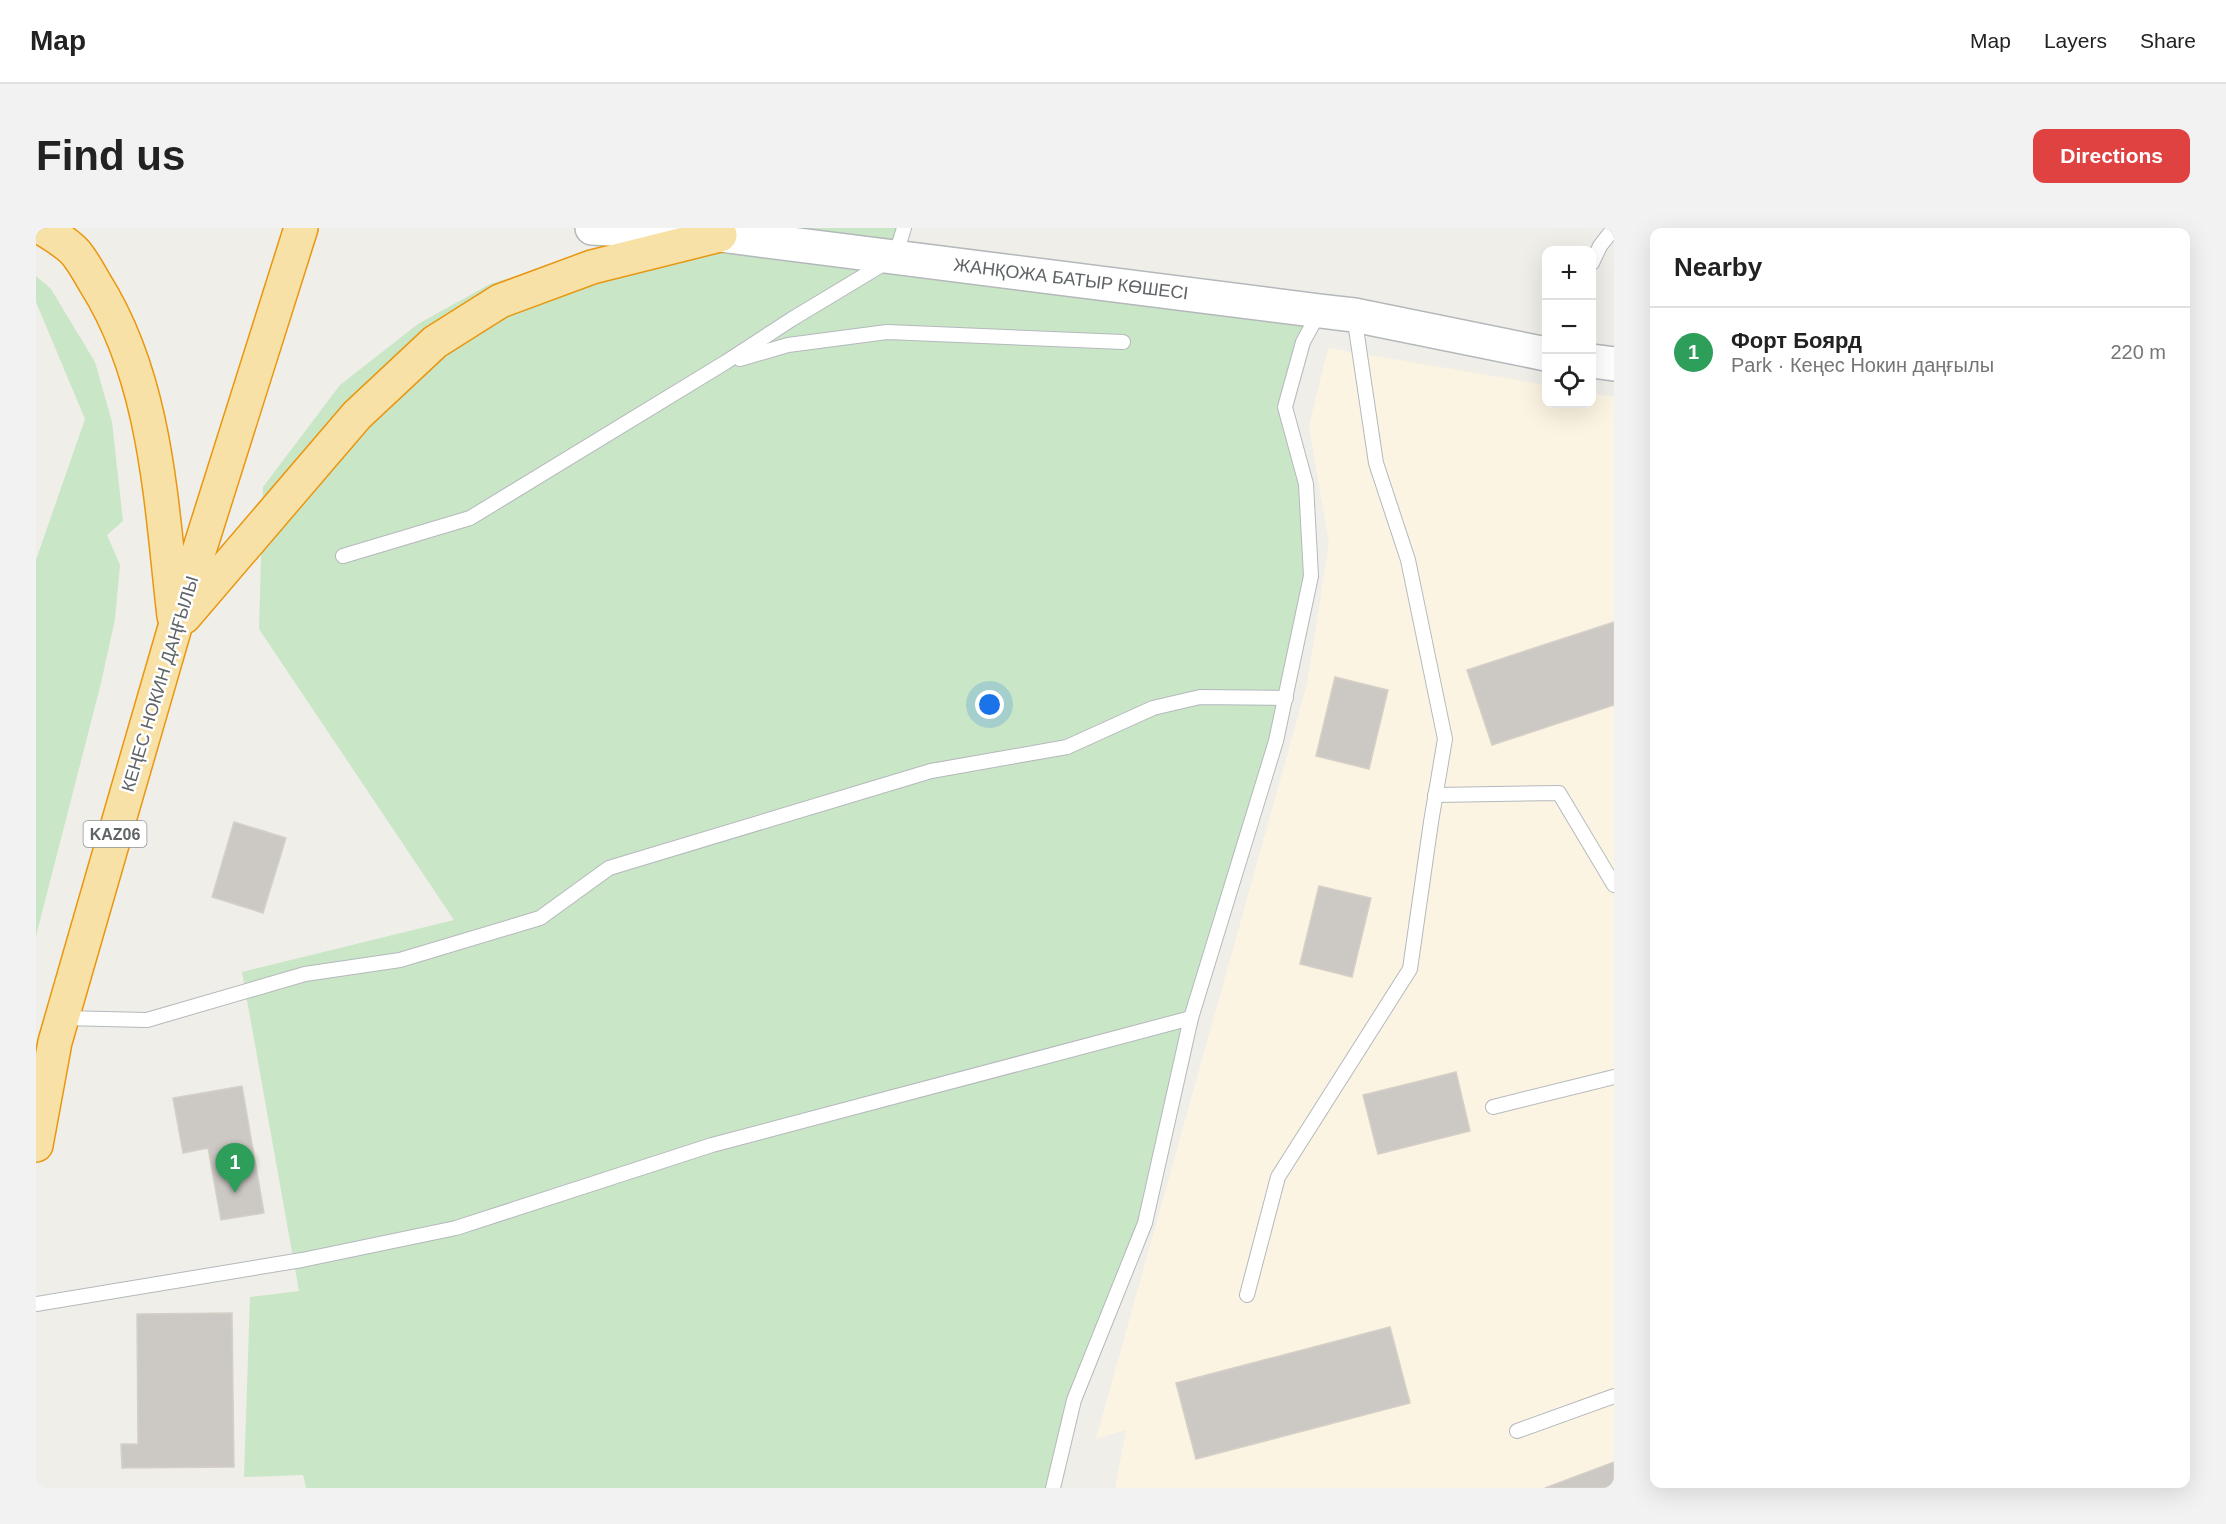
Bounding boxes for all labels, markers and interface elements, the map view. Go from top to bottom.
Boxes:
text: Map [30,25,86,56]
text: Map [1970,29,2011,52]
text: Layers [2044,29,2107,52]
text: Share [2140,29,2196,52]
button: Directions [2033,129,2190,183]
text: Find us [36,132,185,179]
map controls [1542,246,1596,408]
button: + [1542,246,1596,300]
text: Nearby [1674,252,1762,282]
street label: ЖАНҚОЖА БАТЫР КӨШЕСІ [953,255,1189,303]
button: − [1542,300,1596,354]
text: Форт Боярд [1731,328,1862,353]
text: 1 [1688,341,1699,363]
text: 220 m [2110,341,2166,363]
button: locate [1542,354,1596,408]
text: Park · Кеңес Нокин даңғылы [1731,354,1994,376]
street label: КЕҢЕС НОКИН ДАҢҒЫЛЫ [118,574,202,794]
your location [975,690,1004,719]
road number: KАZ06 [84,821,146,847]
pin: 1 [216,1144,254,1193]

